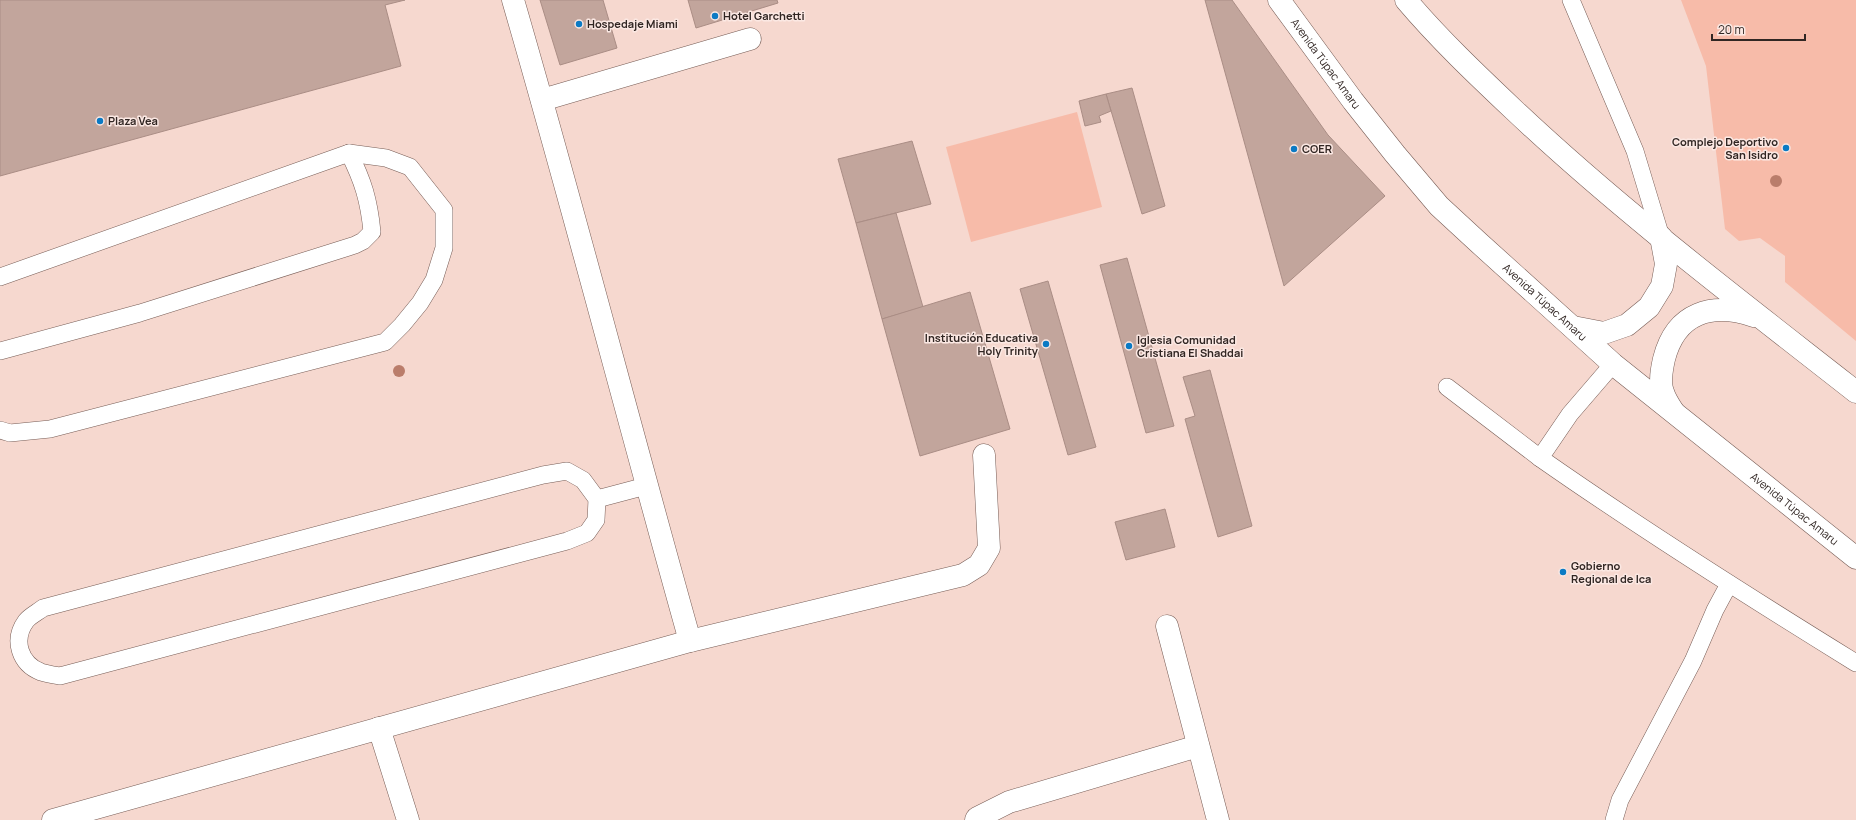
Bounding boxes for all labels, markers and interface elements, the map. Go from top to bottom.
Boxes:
place label: Hotel Garchetti [723,8,805,23]
marker: Hotel Garchetti [710,11,720,21]
street label: Avenida Túpac Amaru [1288,15,1364,112]
place label: Hospedaje Miami [587,16,678,31]
scale bar [1712,16,1805,42]
marker: Hospedaje Miami [574,19,584,29]
text: 20 m [1718,21,1745,38]
place label: Plaza Vea [108,113,158,128]
marker: Plaza Vea [95,116,105,126]
place label: Complejo Deportivo San Isidro [1672,134,1778,162]
place label: COER [1302,141,1332,156]
marker: Complejo Deportivo San Isidro [1781,143,1791,153]
marker: COER [1289,144,1299,154]
street label: Avenida Túpac Amaru [1500,260,1590,344]
place label: Institución Educativa Holy Trinity [925,330,1039,358]
place label: Iglesia Comunidad Cristiana El Shaddai [1137,332,1243,360]
marker: Institución Educativa Holy Trinity [1041,339,1051,349]
marker: Iglesia Comunidad Cristiana El Shaddai [1124,341,1134,351]
street label: Avenida Túpac Amaru [1748,469,1842,548]
place label: Gobierno Regional de Ica [1571,558,1651,586]
marker: Gobierno Regional de Ica [1558,567,1568,577]

